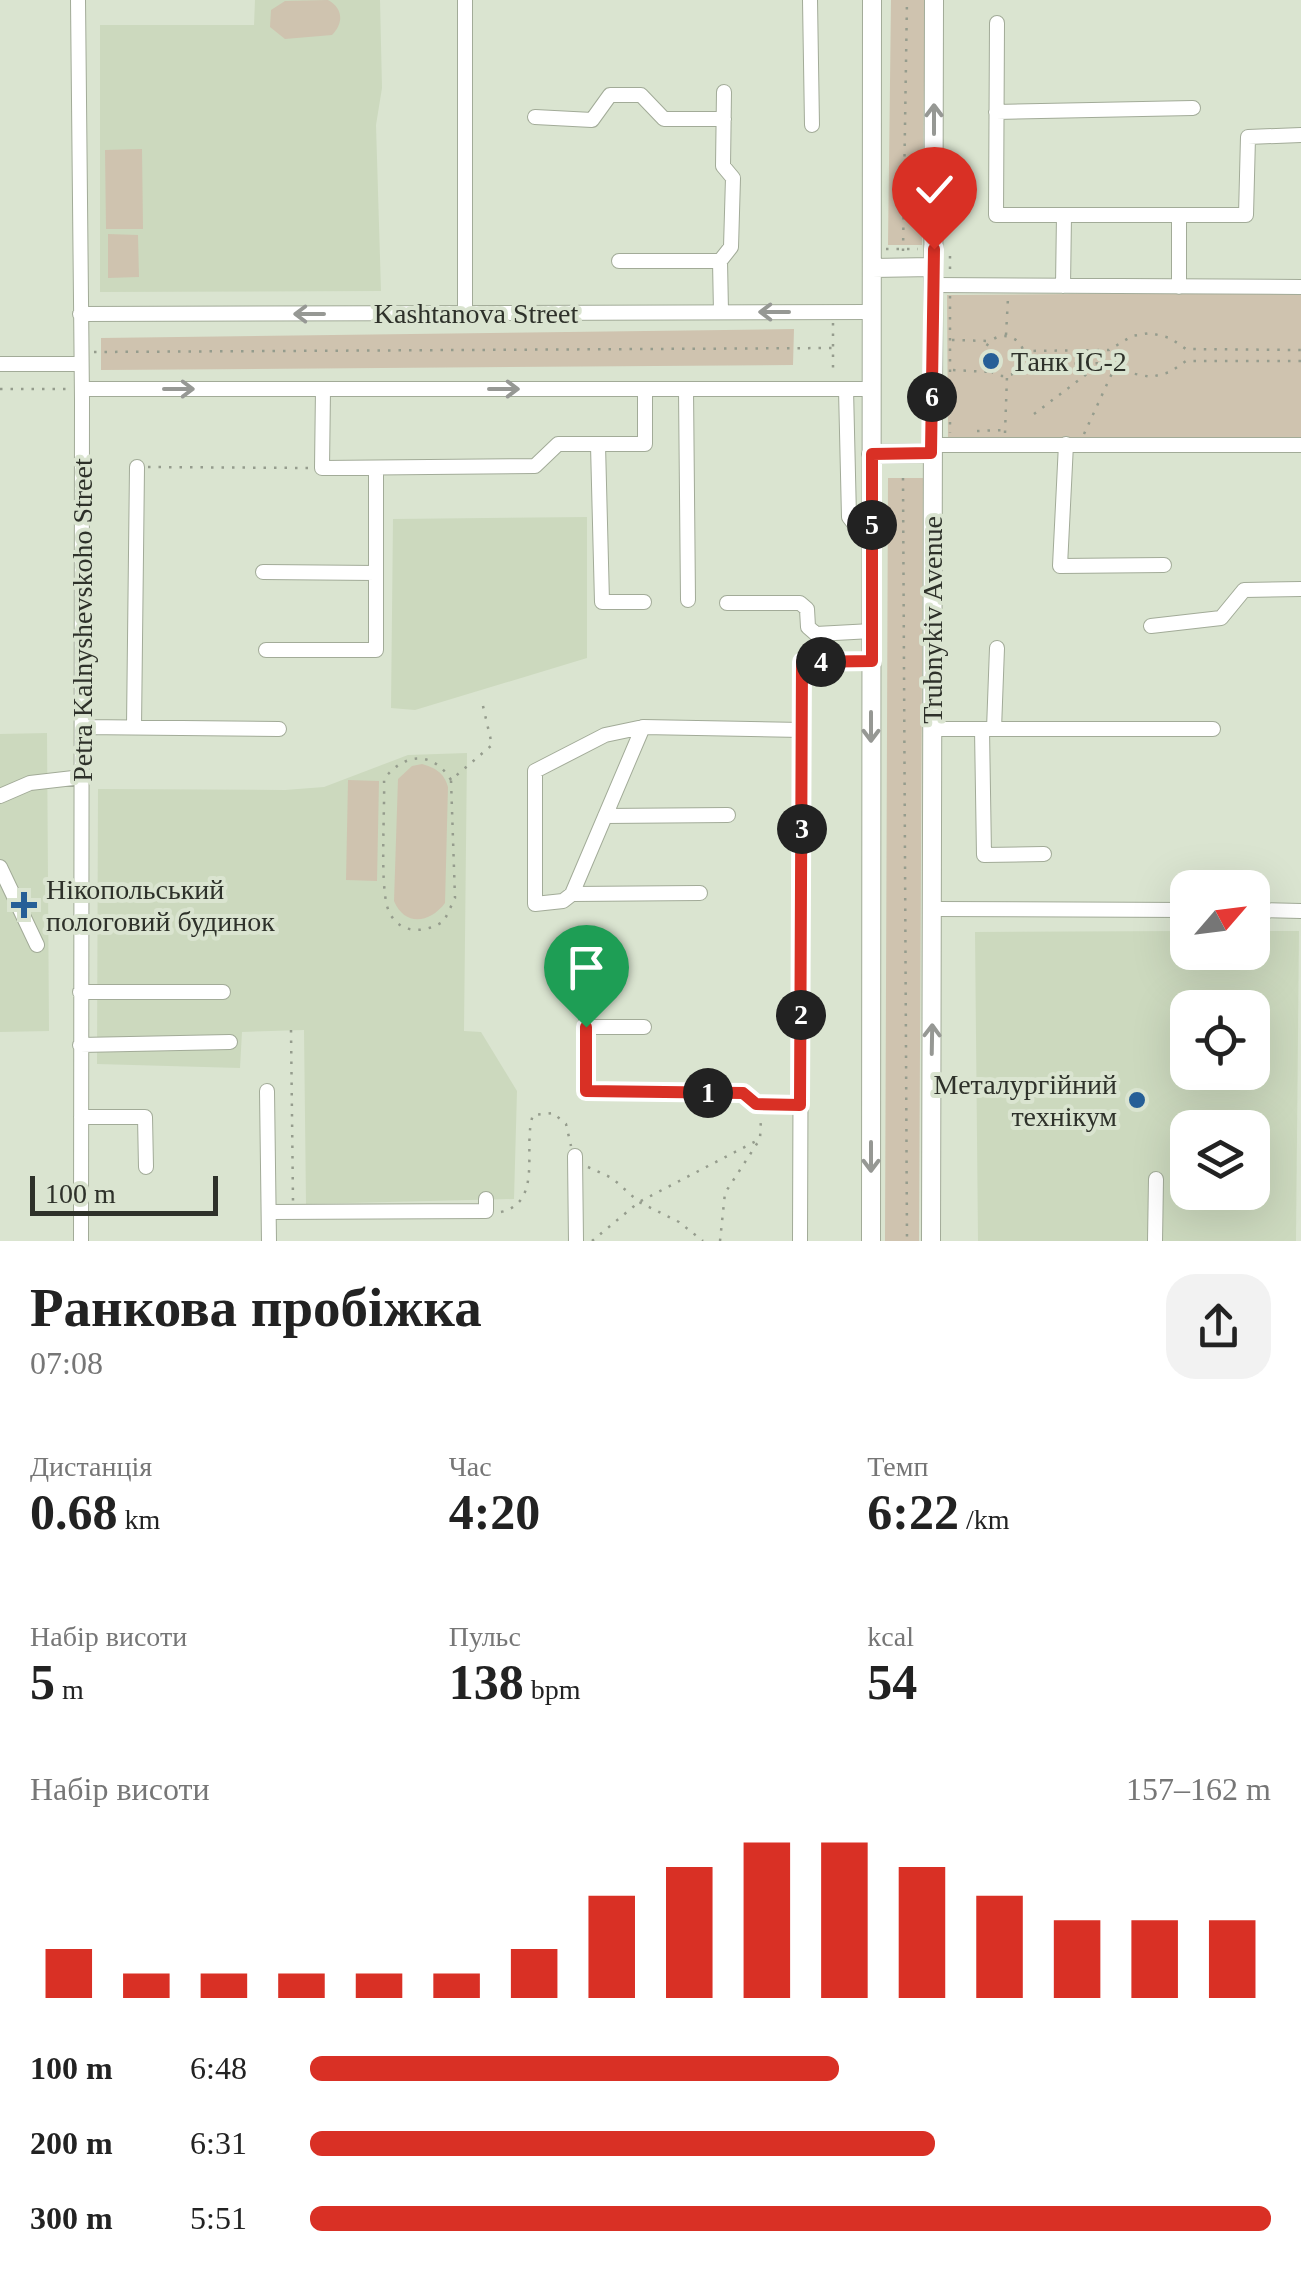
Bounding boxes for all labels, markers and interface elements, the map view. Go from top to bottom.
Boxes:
one-way arrow [924,103,944,136]
pin [892,147,977,250]
icon: check [907,162,962,217]
street label: Kashtanova Street [374,298,578,329]
one-way arrow [759,302,792,322]
one-way arrow [294,304,326,324]
place label: Танк ІС-2 [1011,346,1127,377]
marker: Танк ІС-2 [980,350,1002,372]
pin: 6 [907,372,957,422]
one-way arrow [162,380,195,398]
one-way arrow [488,380,520,398]
text: 6 [925,381,939,412]
street label: Petra Kalnyshevskoho Street [67,458,98,782]
pin: 5 [847,500,897,550]
text: 5 [865,509,879,540]
street label: Trubnykiv Avenue [917,516,948,724]
pin: 4 [796,637,846,687]
text: 4 [814,646,828,677]
one-way arrow [862,710,880,743]
pin: 3 [777,804,827,854]
text: 3 [795,813,809,844]
north arrow [1170,870,1270,970]
map controls [1170,870,1270,1210]
place label: Нікопольський пологовий будинок [46,874,275,937]
marker: Нікопольський пологовий будинок [11,892,37,918]
pin [544,925,629,1028]
icon: arrive [559,940,614,995]
pin: 2 [776,990,826,1040]
button: locate [1170,990,1270,1090]
text: 2 [794,999,808,1030]
one-way arrow [922,1023,942,1056]
pin: 1 [683,1068,733,1118]
place label: Металургійний технікум [934,1069,1117,1132]
text: 1 [701,1077,715,1108]
marker: Металургійний технікум [1126,1089,1148,1111]
button: layers [1170,1110,1270,1210]
one-way arrow [862,1140,880,1173]
scale bar [30,1171,218,1216]
text: 100 m [45,1178,116,1209]
button: share [1166,1274,1271,1379]
text: Ранкова пробіжка [30,1277,482,1338]
text: 07:08 [30,1345,103,1381]
text: Дистанція [30,1451,152,1482]
text: Час [449,1451,492,1482]
text: Темп [867,1451,929,1482]
text: 0.68 [30,1484,118,1540]
text: 4:20 [449,1484,540,1540]
text: 6:22 [867,1484,959,1540]
text: km [118,1504,160,1535]
text: /km [959,1504,1010,1535]
text: Набір висоти [30,1621,187,1652]
text: Пульс [449,1621,521,1652]
text: kcal [867,1621,914,1652]
text: 5 [30,1654,55,1710]
text: 138 [449,1654,524,1710]
text: 54 [867,1654,917,1710]
text: m [55,1674,84,1705]
text: bpm [524,1674,580,1705]
text: Набір висоти [30,1771,210,1807]
text: 157–162 m [1126,1771,1271,1807]
text: 100 m [30,2050,113,2086]
text: 6:48 [190,2050,247,2086]
text: 200 m [30,2125,113,2161]
text: 6:31 [190,2125,247,2161]
text: 300 m [30,2200,113,2236]
text: 5:51 [190,2200,247,2236]

